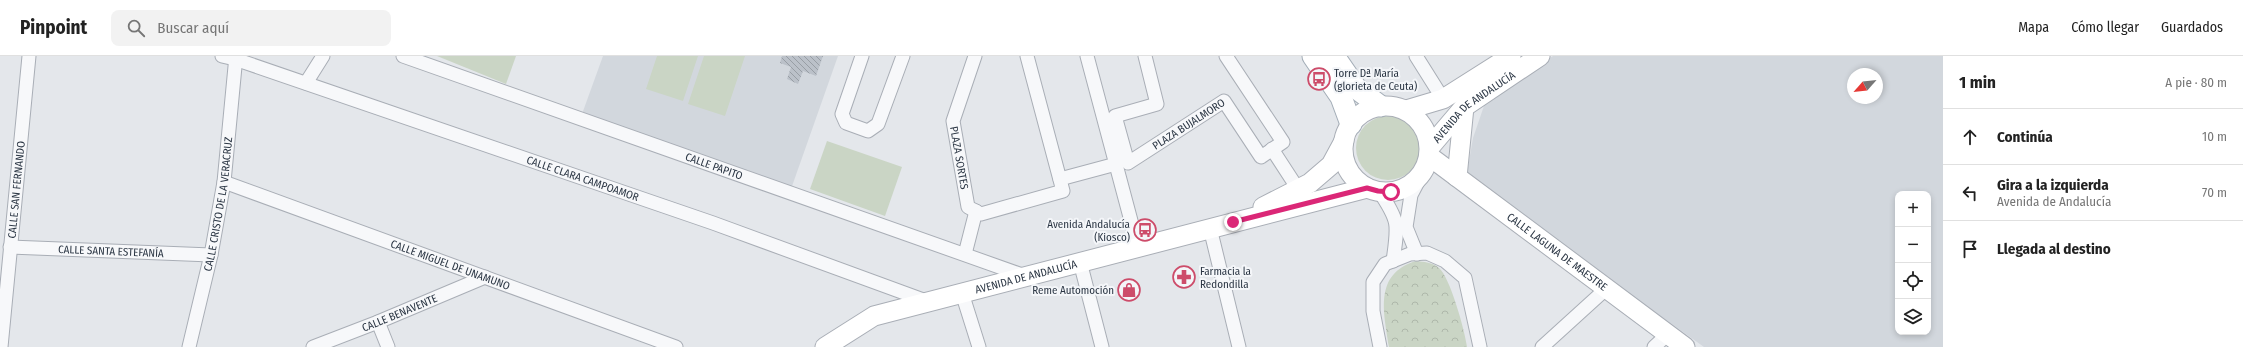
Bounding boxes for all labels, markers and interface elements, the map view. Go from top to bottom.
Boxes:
search box [111,10,391,46]
text: Pinpoint [20,16,87,39]
icon: search [125,17,147,39]
text: Buscar aquí [157,19,229,37]
text: Mapa [2018,19,2049,36]
text: Cómo llegar [2071,19,2139,36]
text: Guardados [2161,19,2223,36]
bus stop icon: Torre Dª María (glorieta de Ceuta) [1306,66,1332,92]
place label: Torre Dª María (glorieta de Ceuta) [1334,67,1417,93]
street label: AVENIDA DE ANDALUCÍA [1430,68,1518,145]
north arrow [1847,68,1883,104]
text: 1 min [1959,72,1996,93]
text: A pie · 80 m [2165,75,2227,90]
street label: PLAZA BUJALMORO [1150,96,1227,152]
street label: PLAZA SORTES [948,125,971,191]
icon: ahead [1959,126,1981,148]
text: Continúa [1997,128,2053,146]
text: 10 m [2202,129,2227,144]
street label: CALLE CRISTO DE LA VERACRUZ [201,136,235,273]
street label: CALLE SAN FERNANDO [5,140,27,239]
street label: CALLE PAPITO [684,150,745,182]
street label: CALLE CLARA CAMPOAMOR [525,153,641,204]
text: Gira a la izquierda [1997,176,2109,194]
icon: left [1959,182,1981,204]
route start [1382,183,1400,201]
text: 70 m [2202,185,2227,200]
map controls [1895,191,1931,335]
button: + [1895,191,1931,227]
text: Avenida de Andalucía [1997,194,2111,209]
street label: CALLE LAGUNA DE MAESTRE [1505,210,1610,293]
route end [1224,213,1242,231]
bus stop icon: Avenida Andalucía (Kiosco) [1132,217,1158,243]
place label: Avenida Andalucía (Kiosco) [1047,218,1130,244]
button: − [1895,227,1931,263]
street label: CALLE MIGUEL DE UNAMUNO [389,237,512,292]
icon: arrive [1959,238,1981,260]
text: Llegada al destino [1997,240,2111,258]
street label: CALLE SANTA ESTEFANÍA [58,242,164,260]
street label: AVENIDA DE ANDALUCÍA [974,257,1079,296]
button: locate [1895,263,1931,299]
pharmacy icon: Farmacia la Redondilla [1171,264,1197,290]
place label: Farmacia la Redondilla [1200,265,1251,291]
shop icon: Reme Automoción [1116,277,1142,303]
place label: Reme Automoción [1032,284,1114,297]
street label: CALLE BENAVENTE [360,291,439,334]
button: layers [1895,299,1931,335]

